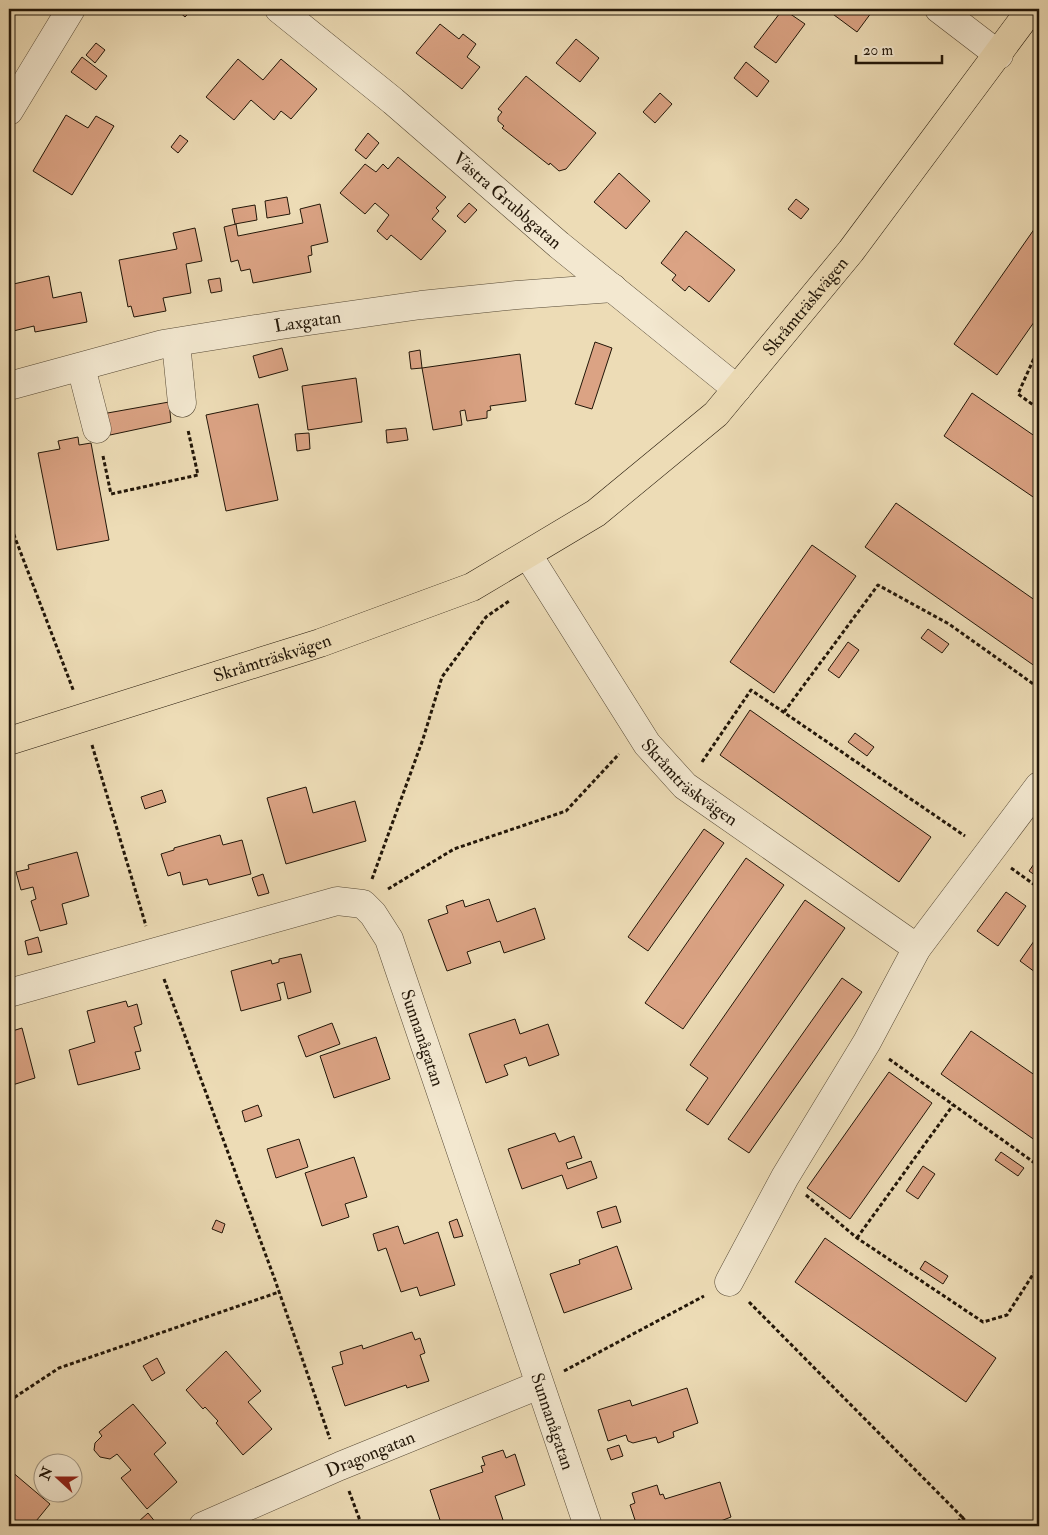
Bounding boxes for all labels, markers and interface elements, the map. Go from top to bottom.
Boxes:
scale bar [856,32,942,64]
text: 20 m [863,41,893,60]
street label: Västra Grubbgatan [448,147,567,254]
street label: Skråmträskvägen [757,252,853,361]
street label: Laxgatan [272,305,342,337]
street label: Skråmträskvägen [211,628,334,687]
street label: Skråmträskvägen [636,734,742,831]
street label: Sunnanågatan [395,986,450,1089]
street label: Sunnanågatan [525,1370,580,1473]
street label: Dragongatan [322,1425,418,1482]
north arrow [32,1452,82,1502]
text: N [36,1464,57,1483]

